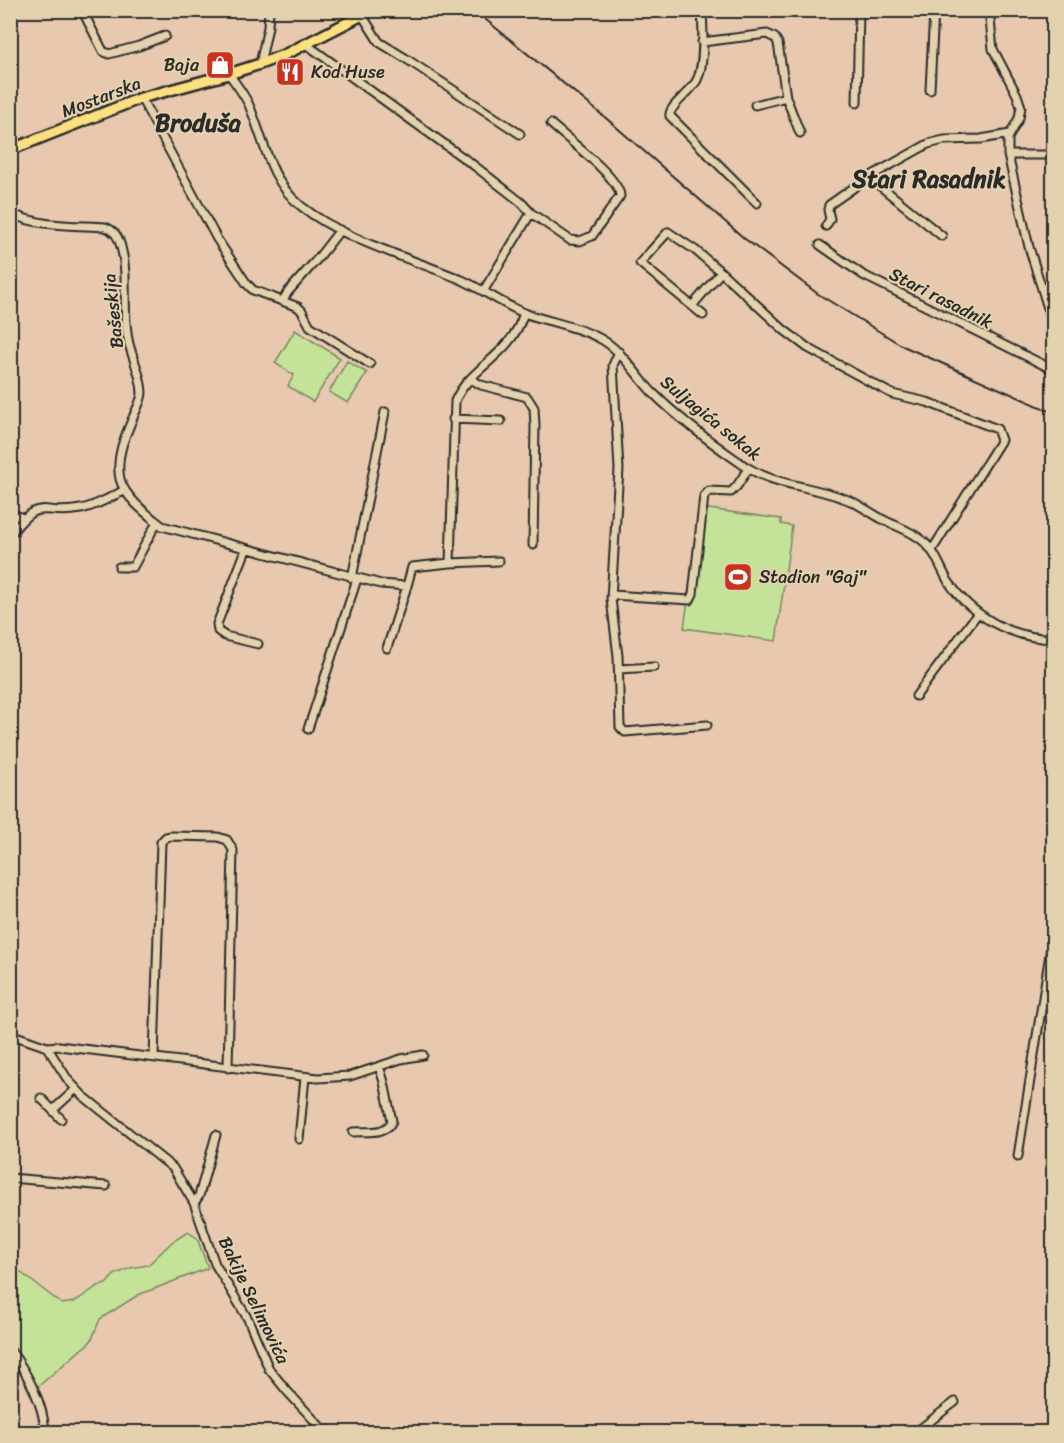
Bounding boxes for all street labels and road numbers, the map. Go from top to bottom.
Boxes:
street label: Mostarska [56,67,146,127]
street label: Stari rasadnik [883,258,999,338]
street label: Bašeskija [93,272,133,350]
street label: Suljagića sokak [653,367,769,469]
street label: Bakije Selimovića [209,1231,299,1370]

